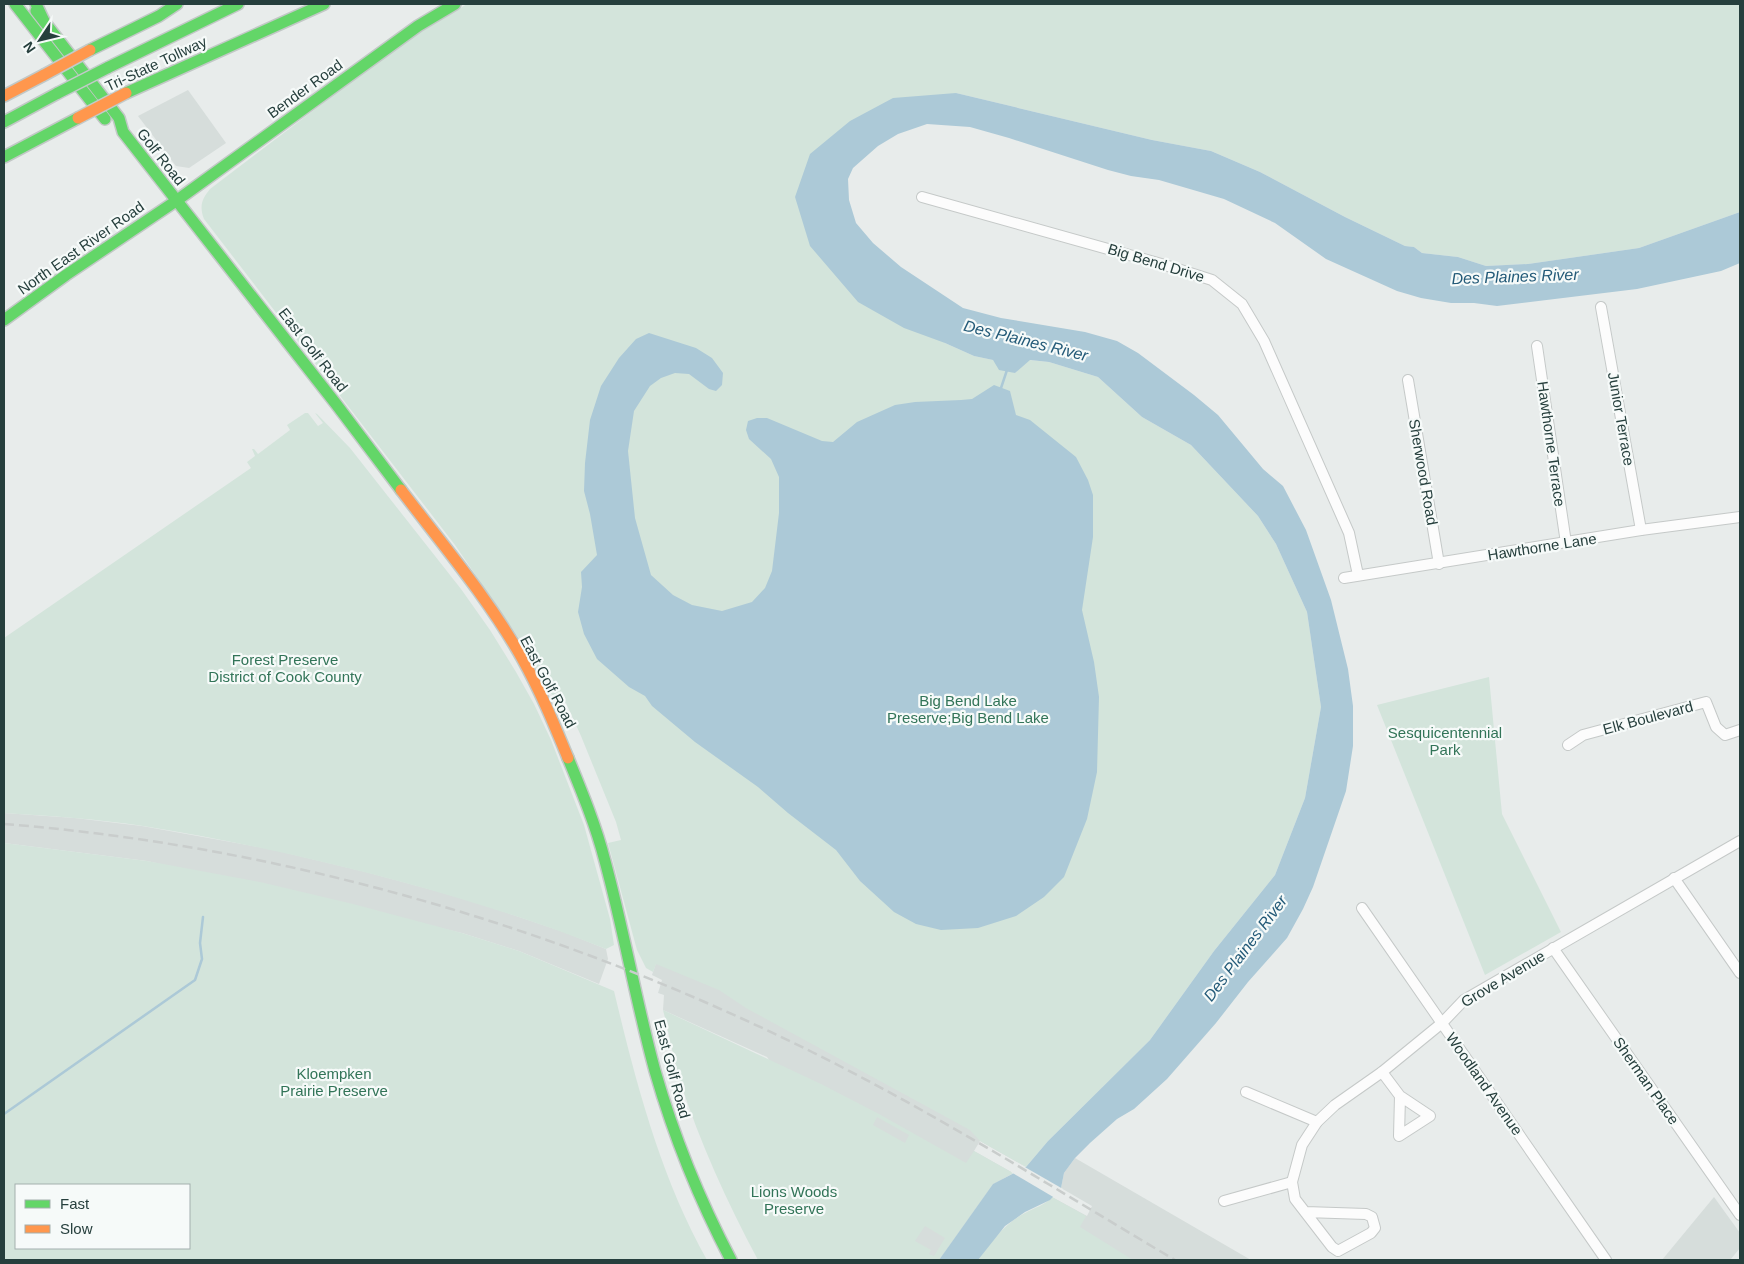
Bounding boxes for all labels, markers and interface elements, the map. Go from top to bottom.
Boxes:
north arrow [15,15,65,65]
street label: Tri-State Tollway [102,32,210,95]
text: N [20,39,39,56]
street label: Bender Road [264,56,345,121]
street label: Golf Road [134,125,189,189]
street label: North East River Road [14,198,147,298]
street label: Big Bend Drive [1106,240,1206,285]
water label: Des Plaines River [1451,266,1580,287]
street label: East Golf Road [275,304,351,395]
water label: Des Plaines River [962,317,1090,364]
street label: Junior Terrace [1605,371,1638,467]
street label: Hawthorne Terrace [1534,380,1569,508]
street label: Sherwood Road [1406,417,1441,526]
street label: Hawthorne Lane [1486,530,1598,564]
street label: East Golf Road [517,633,580,731]
park label: Forest Preserve District of Cook County [208,651,362,685]
park label: Big Bend Lake Preserve;Big Bend Lake [887,692,1049,726]
street label: Elk Boulevard [1601,697,1695,738]
park label: Sesquicentennial Park [1388,724,1502,758]
water label: Des Plaines River [1200,892,1291,1004]
street label: Grove Avenue [1458,947,1548,1010]
street label: East Golf Road [651,1018,694,1120]
street label: Woodland Avenue [1443,1029,1526,1138]
street label: Sherman Place [1610,1034,1683,1128]
park label: Kloempken Prairie Preserve [280,1065,388,1099]
park label: Lions Woods Preserve [751,1183,837,1217]
legend [15,1184,190,1249]
text: Fast [60,1195,90,1212]
text: Slow [60,1220,93,1237]

